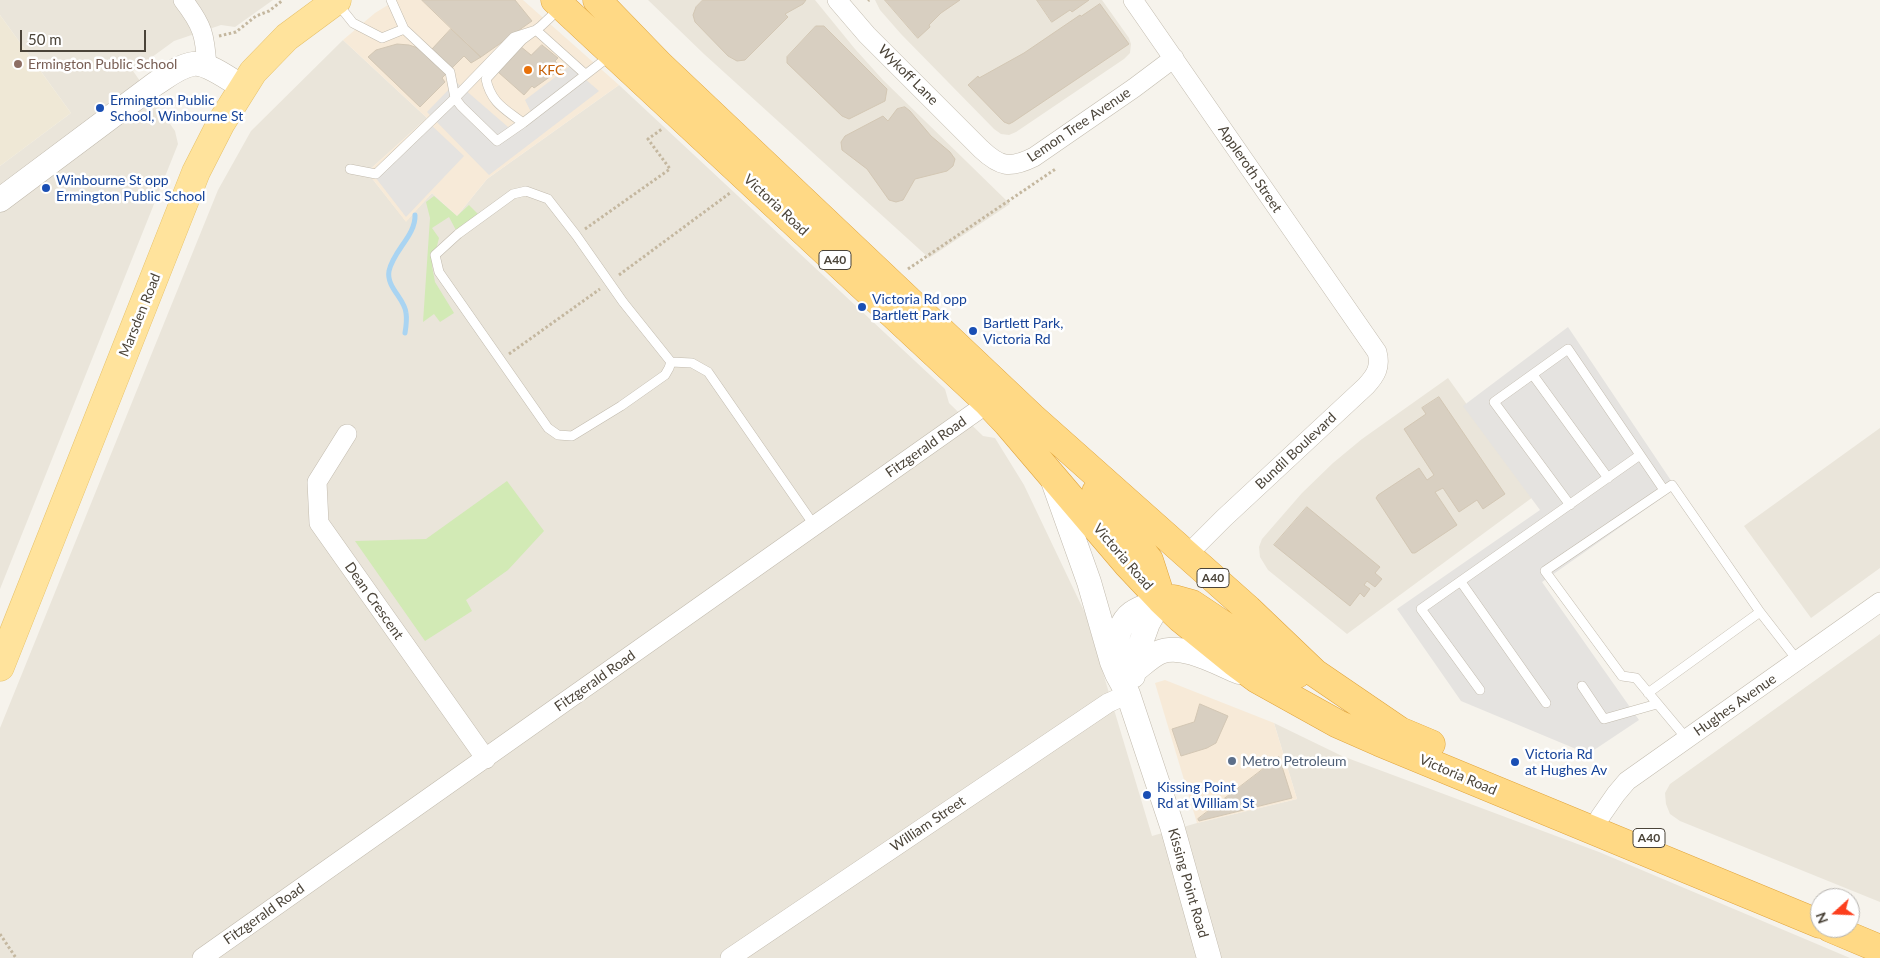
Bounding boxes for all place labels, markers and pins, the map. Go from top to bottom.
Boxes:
place label: Ermington Public School [28,56,177,72]
marker: Ermington Public School [12,58,24,70]
place label: KFC [538,62,564,78]
marker: KFC [522,64,534,76]
place label: Ermington Public School, Winbourne St [110,92,243,124]
marker: Ermington Public School, Winbourne St [94,102,106,114]
place label: Winbourne St opp Ermington Public School [56,172,205,204]
marker: Winbourne St opp Ermington Public School [40,182,52,194]
place label: Victoria Rd opp Bartlett Park [872,291,967,324]
marker: Victoria Rd opp Bartlett Park [856,301,868,313]
place label: Bartlett Park, Victoria Rd [983,315,1063,348]
marker: Bartlett Park, Victoria Rd [967,325,979,337]
place label: Victoria Rd at Hughes Av [1525,746,1607,779]
place label: Metro Petroleum [1242,753,1347,769]
marker: Metro Petroleum [1226,755,1238,767]
marker: Victoria Rd at Hughes Av [1509,756,1521,768]
place label: Kissing Point Rd at William St [1157,779,1254,812]
marker: Kissing Point Rd at William St [1141,789,1153,801]

